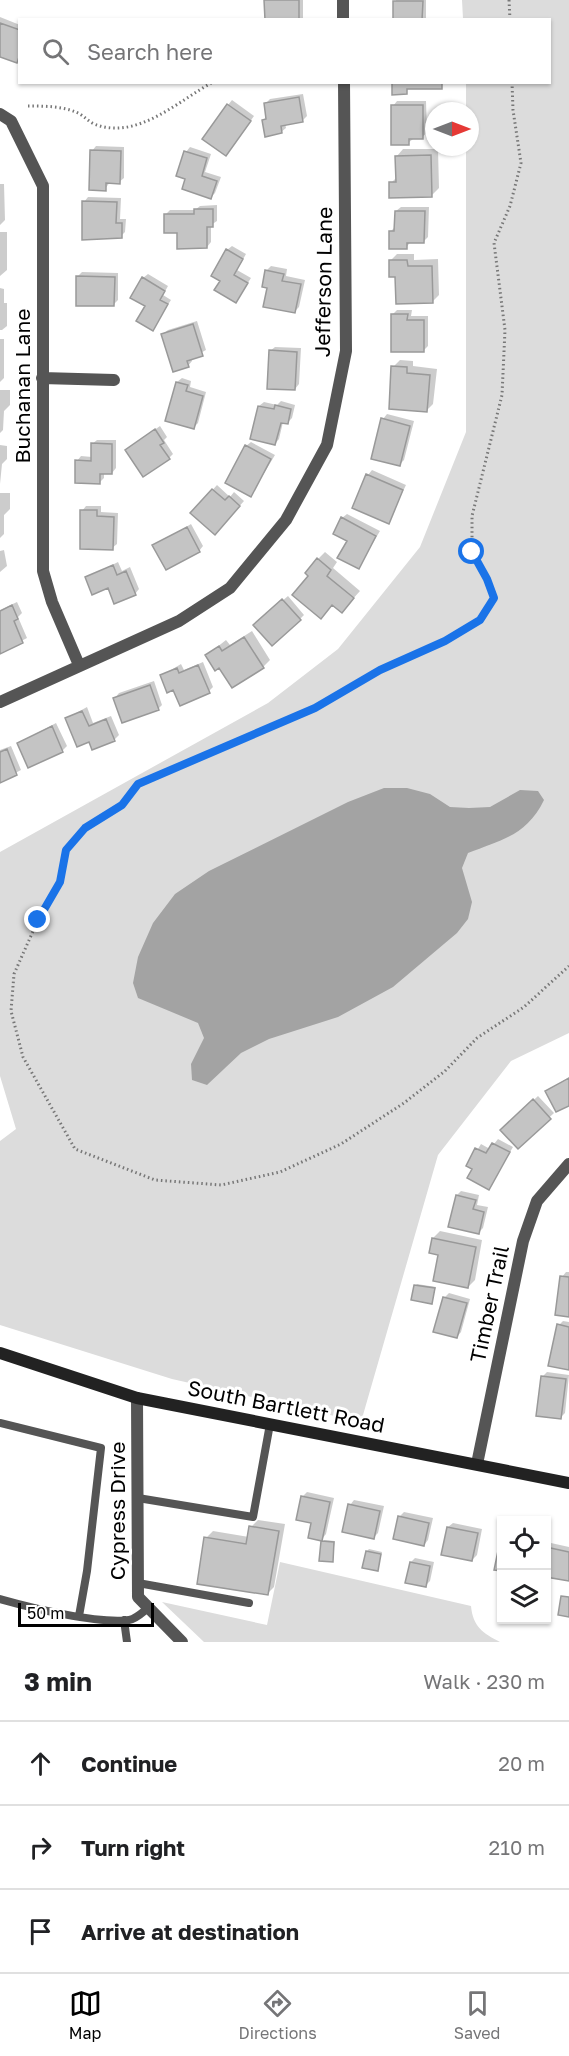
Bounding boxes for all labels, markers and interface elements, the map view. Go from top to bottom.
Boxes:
search box [18,18,551,84]
icon: search [39,35,72,68]
text: Search here [87,38,213,65]
north arrow [425,102,479,156]
street label: Jefferson Lane [309,207,337,357]
street label: Buchanan Lane [9,308,35,464]
route start [458,538,484,564]
route end [24,906,50,932]
street label: Timber Trail [464,1243,514,1365]
street label: South Bartlett Road [185,1374,387,1438]
street label: Cypress Drive [104,1442,130,1580]
map controls [497,1516,551,1624]
button: locate [497,1516,551,1570]
button: layers [497,1570,551,1624]
scale bar [18,1600,154,1628]
text: 50 m [27,1603,64,1623]
text: 3 min [24,1666,92,1697]
text: Walk · 230 m [423,1669,545,1693]
icon: ahead [24,1747,57,1780]
text: Continue [81,1750,177,1777]
text: 20 m [498,1751,545,1775]
icon: right [24,1831,57,1864]
text: Turn right [81,1834,185,1861]
text: 210 m [489,1835,545,1859]
icon: arrive [24,1915,57,1948]
text: Arrive at destination [81,1918,299,1945]
tab: Map [69,1987,102,2043]
tab: Directions [239,1987,317,2043]
tab: Saved [454,1987,500,2043]

